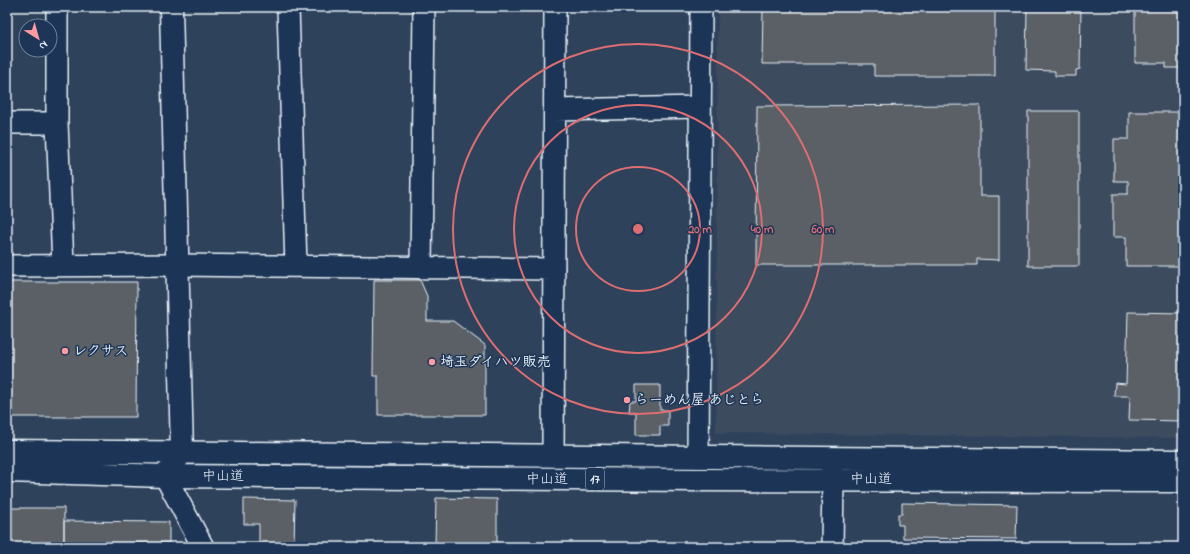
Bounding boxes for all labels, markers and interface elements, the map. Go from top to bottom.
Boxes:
north arrow [18,18,58,58]
text: N [36,37,51,54]
text: 20 m [687,221,712,239]
text: 40 m [750,221,774,239]
text: 60 m [811,221,835,239]
centre of rings [631,222,645,236]
place label: レクサス [73,341,128,362]
marker: レクサス [60,346,70,356]
place label: 埼玉ダイハツ販売 [440,352,551,373]
marker: 埼玉ダイハツ販売 [427,357,437,367]
place label: らーめん屋 あじとら [635,390,765,411]
marker: らーめん屋 あじとら [622,395,632,405]
street label: 中山道 [202,466,244,487]
road number: 17 [586,468,604,490]
street label: 中山道 [526,469,568,490]
street label: 中山道 [850,469,892,490]

